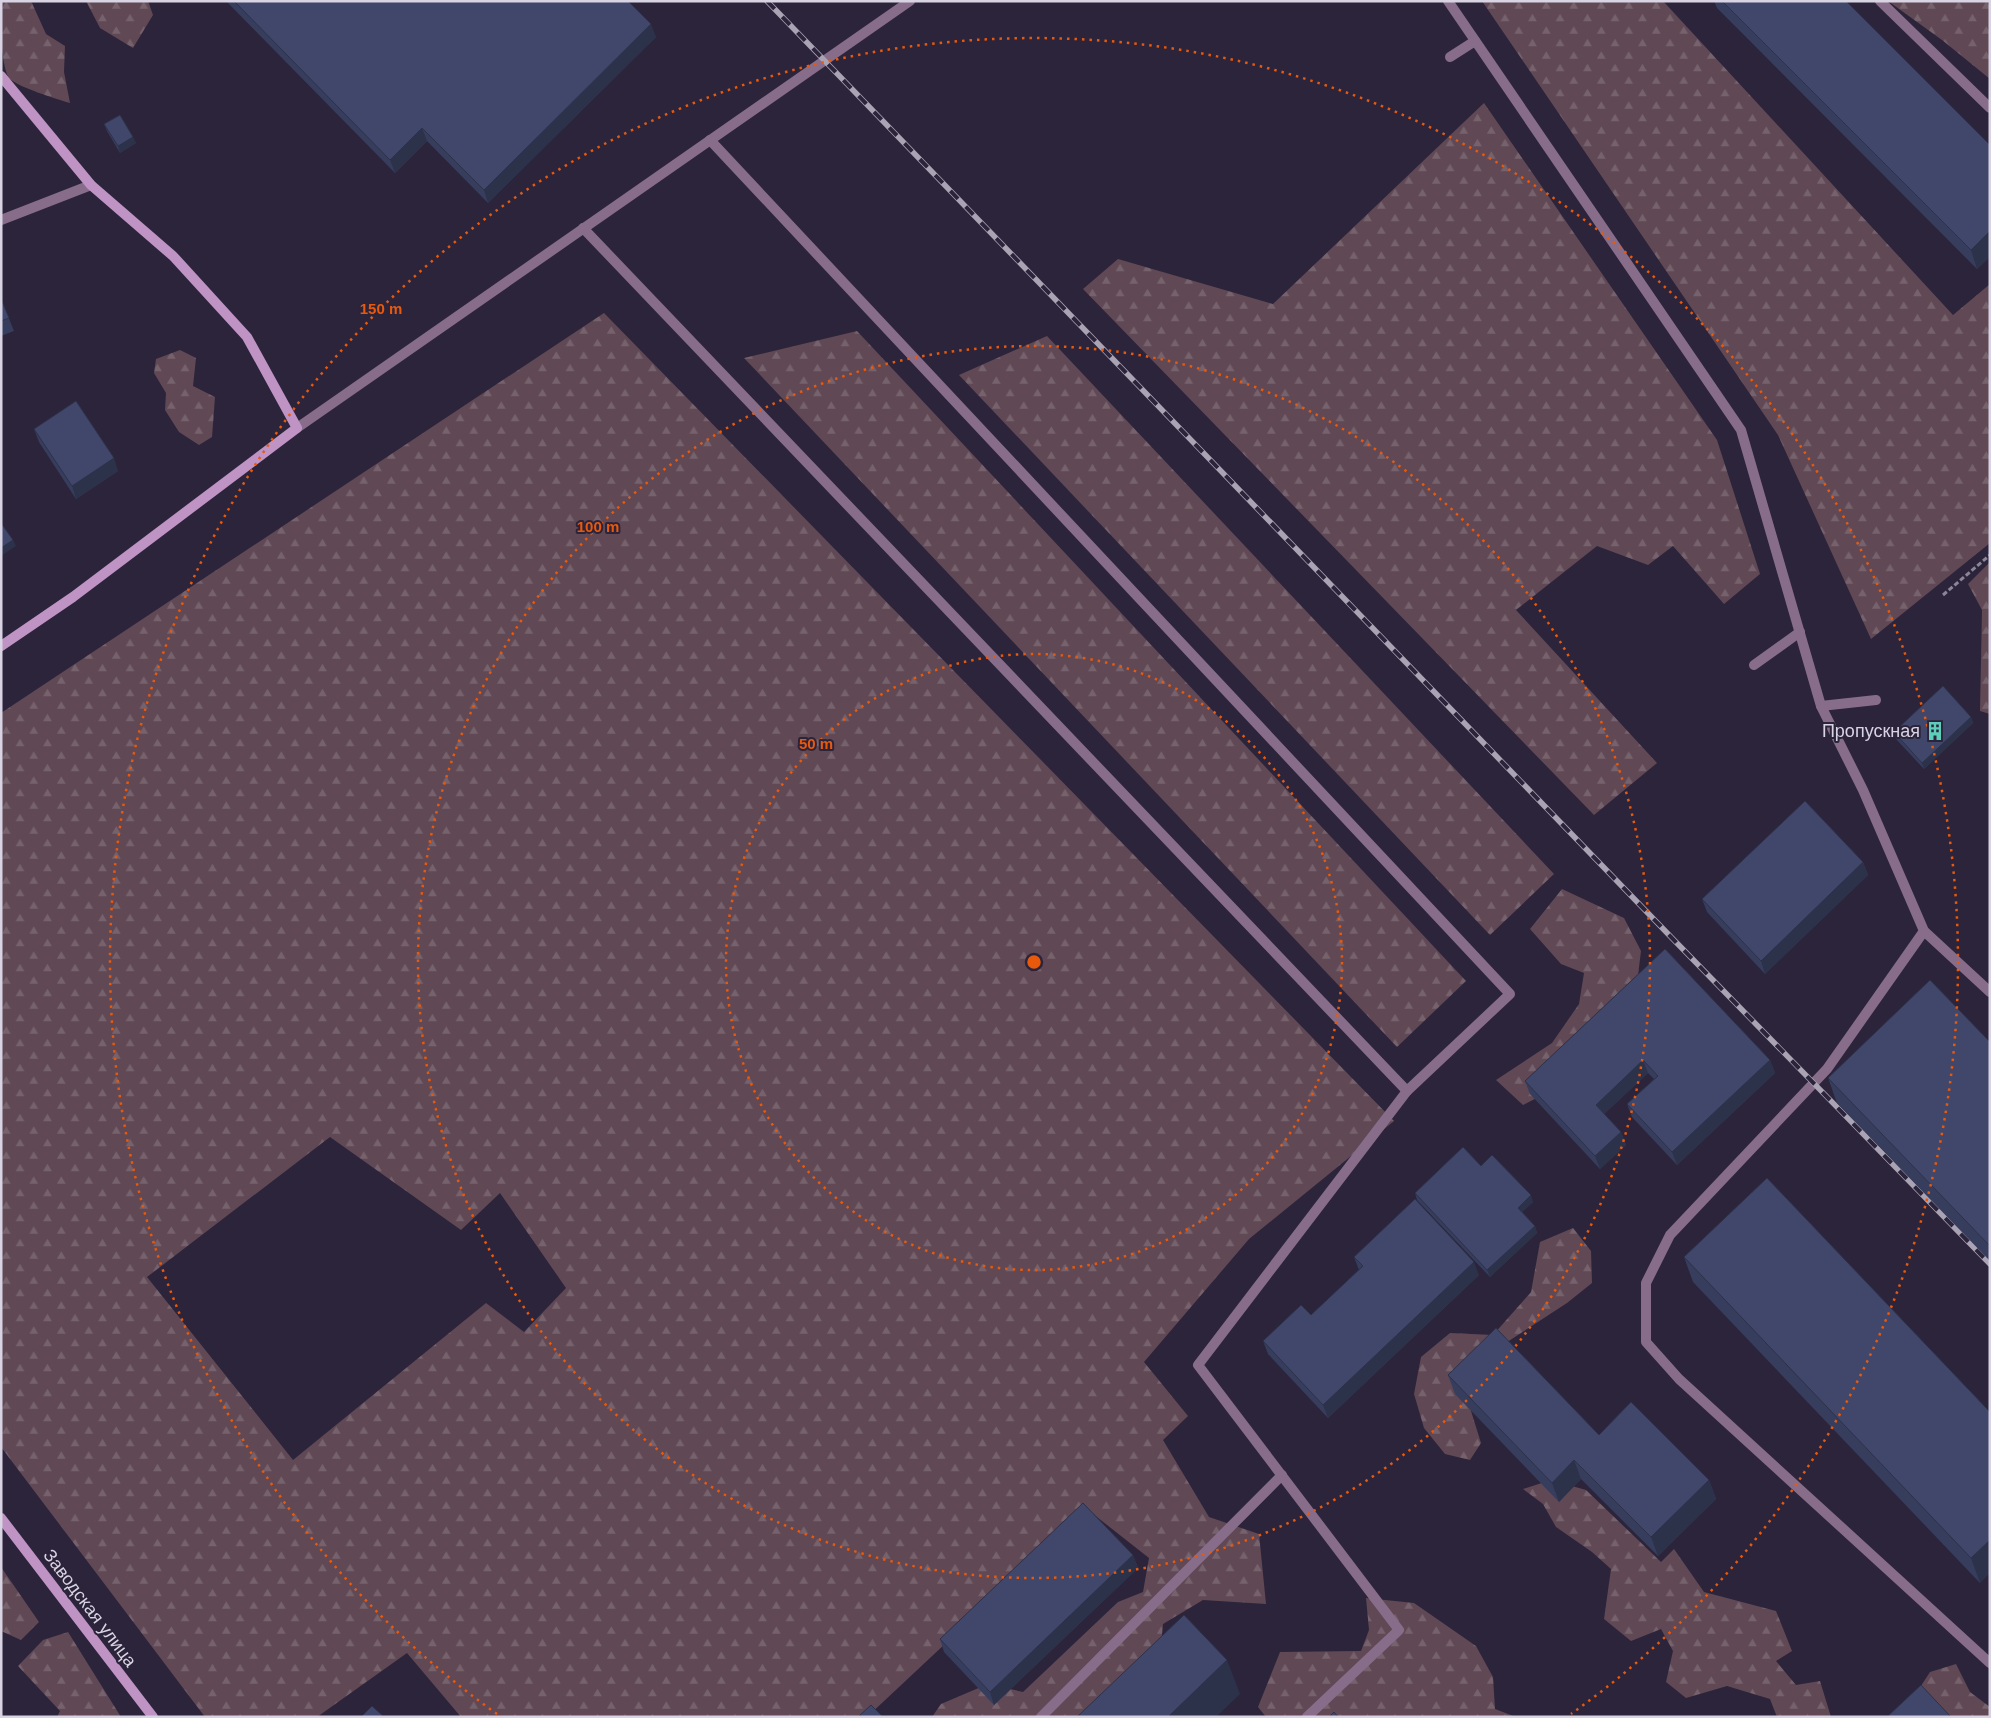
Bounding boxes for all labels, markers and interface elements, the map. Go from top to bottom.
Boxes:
text: 150 m [360,300,402,317]
text: 100 m [577,518,619,535]
building icon: Пропускная [1924,720,1946,742]
place label: Пропускная [1822,721,1920,741]
text: 50 m [799,735,833,752]
centre of rings [1025,953,1043,971]
street label: Заводская улица [39,1545,141,1671]

